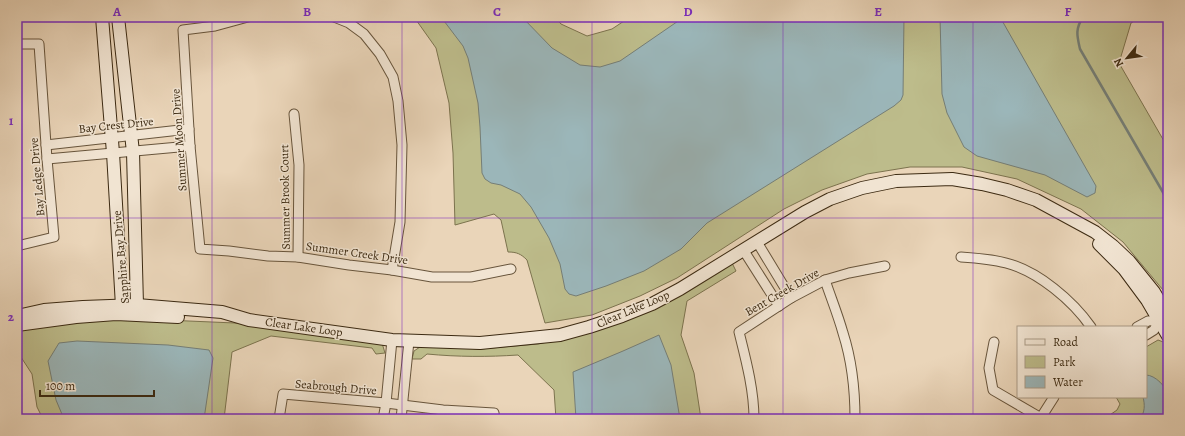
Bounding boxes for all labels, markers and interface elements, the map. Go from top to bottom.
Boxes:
text: A [112,3,122,20]
text: B [303,3,311,20]
text: C [493,3,501,20]
text: D [683,3,693,20]
text: E [874,3,882,20]
text: F [1065,3,1072,20]
north arrow [1107,38,1147,78]
text: N [1110,55,1127,70]
street label: Summer Moon Drive [167,88,191,192]
text: 1 [9,112,14,129]
street label: Bay Crest Drive [78,113,154,137]
street label: Bay Ledge Drive [26,137,48,217]
street label: Summer Brook Court [276,144,294,250]
street label: Sapphire Bay Drive [109,210,133,304]
street label: Summer Creek Drive [305,238,409,268]
street label: Bent Creek Drive [742,264,822,320]
street label: Clear Lake Loop [594,286,672,332]
text: 2 [8,308,15,325]
street label: Clear Lake Loop [264,314,344,340]
legend [1017,326,1147,398]
text: Road [1053,334,1079,350]
text: Park [1053,354,1076,370]
scale bar [40,372,154,398]
text: Water [1052,374,1083,390]
street label: Seabrough Drive [295,375,377,399]
text: 100 m [46,378,75,394]

